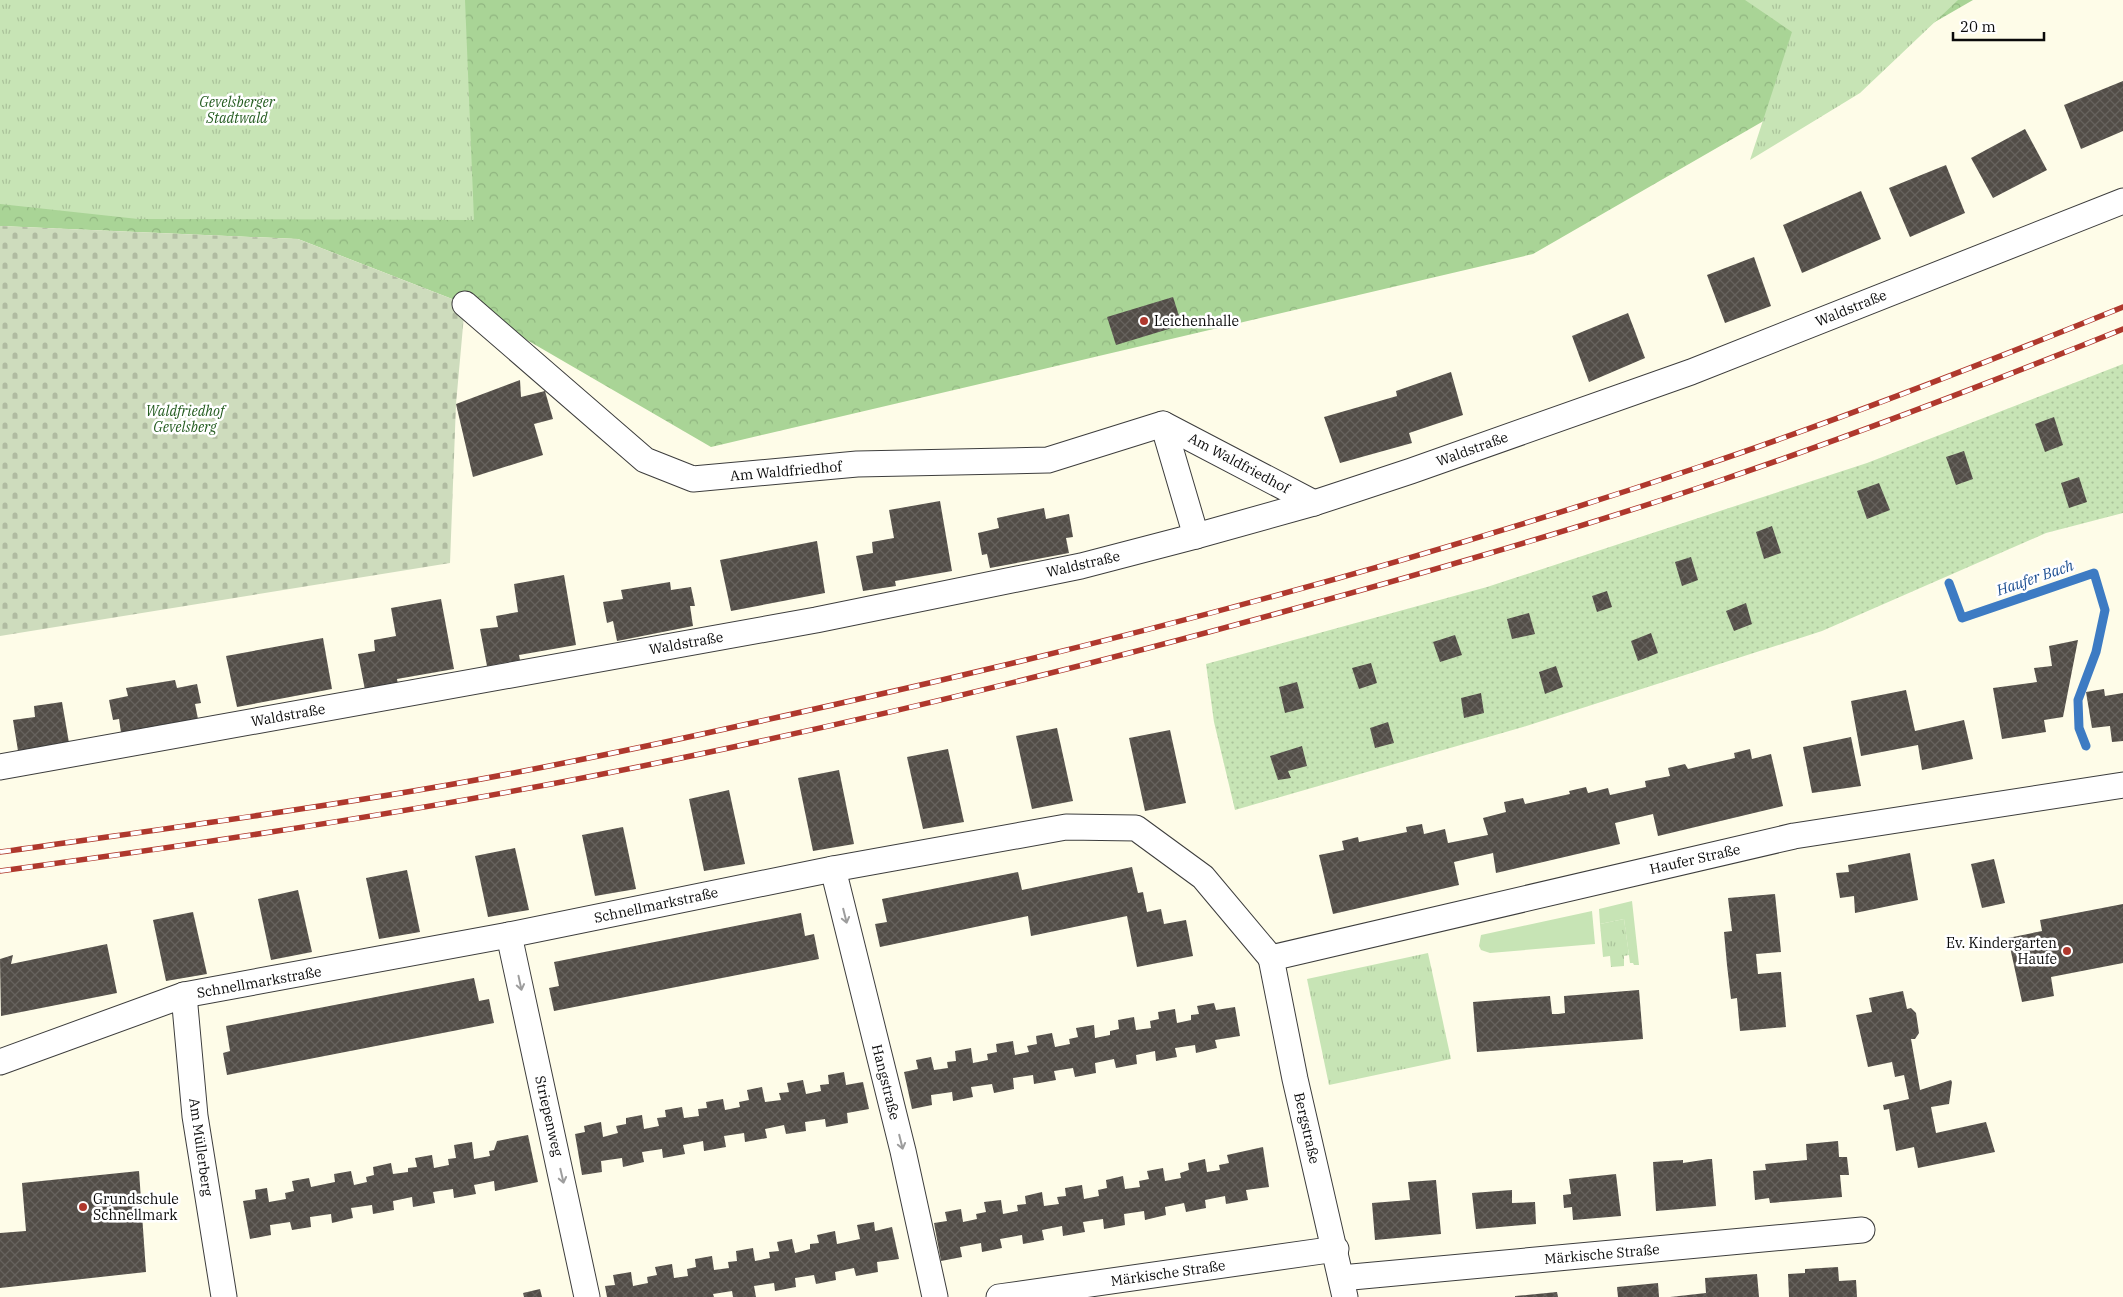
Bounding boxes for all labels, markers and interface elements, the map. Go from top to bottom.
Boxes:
scale bar [1953,10,2044,42]
text: 20 m [1960,17,1996,36]
park label: Gevelsberger Stadtwald [199,93,276,127]
street label: Waldstraße [1813,286,1889,330]
place label: Leichenhalle [1154,312,1239,330]
marker: Leichenhalle [1138,315,1150,327]
park label: Waldfriedhof Gevelsberg [146,402,227,436]
street label: Waldstraße [1434,428,1510,470]
street label: Am Waldfriedhof [1185,429,1294,498]
street label: Am Waldfriedhof [729,457,844,485]
street label: Waldstraße [1044,547,1122,581]
water label: Haufer Bach [1993,555,2077,600]
street label: Waldstraße [647,628,725,658]
street label: Waldstraße [249,700,327,730]
street label: Haufer Straße [1648,840,1742,878]
street label: Schnellmarkstraße [592,883,720,927]
one-way arrow [840,908,850,924]
place label: Ev. Kindergarten Haufe [1946,934,2057,968]
marker: Ev. Kindergarten Haufe [2061,945,2073,957]
street label: Schnellmarkstraße [195,962,323,1002]
one-way arrow [515,974,525,990]
street label: Hangstraße [868,1042,904,1122]
street label: Striepenweg [531,1074,567,1158]
street label: Bergstraße [1290,1091,1324,1165]
street label: Am Müllerberg [185,1097,217,1198]
one-way arrow [897,1133,906,1149]
one-way arrow [558,1167,567,1183]
place label: Grundschule Schnellmark [93,1190,179,1224]
marker: Grundschule Schnellmark [77,1201,89,1213]
street label: Märkische Straße [1544,1240,1660,1268]
street label: Märkische Straße [1109,1256,1227,1290]

